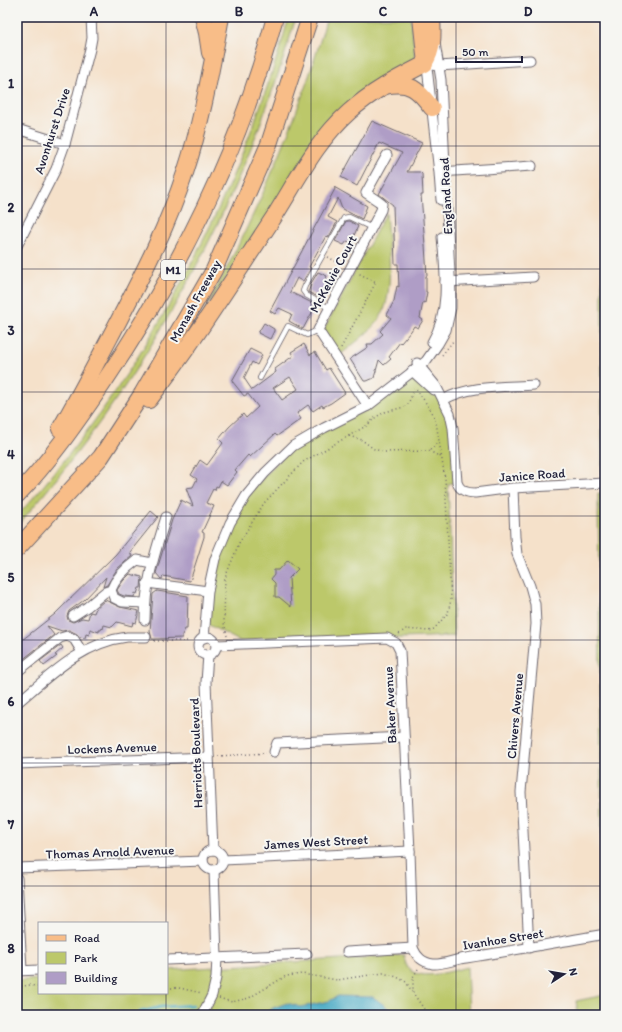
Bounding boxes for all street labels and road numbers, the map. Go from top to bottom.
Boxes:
street label: Avonhurst Drive [31,86,73,176]
street label: England Road [436,157,456,235]
street label: McKelvie Court [306,233,360,315]
street label: Monash Freeway [166,257,224,345]
road number: M1 [161,260,185,280]
street label: Janice Road [498,465,566,485]
street label: Baker Avenue [380,666,400,744]
street label: Chivers Avenue [504,672,526,760]
street label: Herriotts Boulevard [187,698,205,808]
street label: Lockens Avenue [67,739,157,757]
street label: James West Street [264,832,369,852]
street label: Thomas Arnold Avenue [45,842,175,862]
street label: Ivanhoe Street [462,925,545,953]

